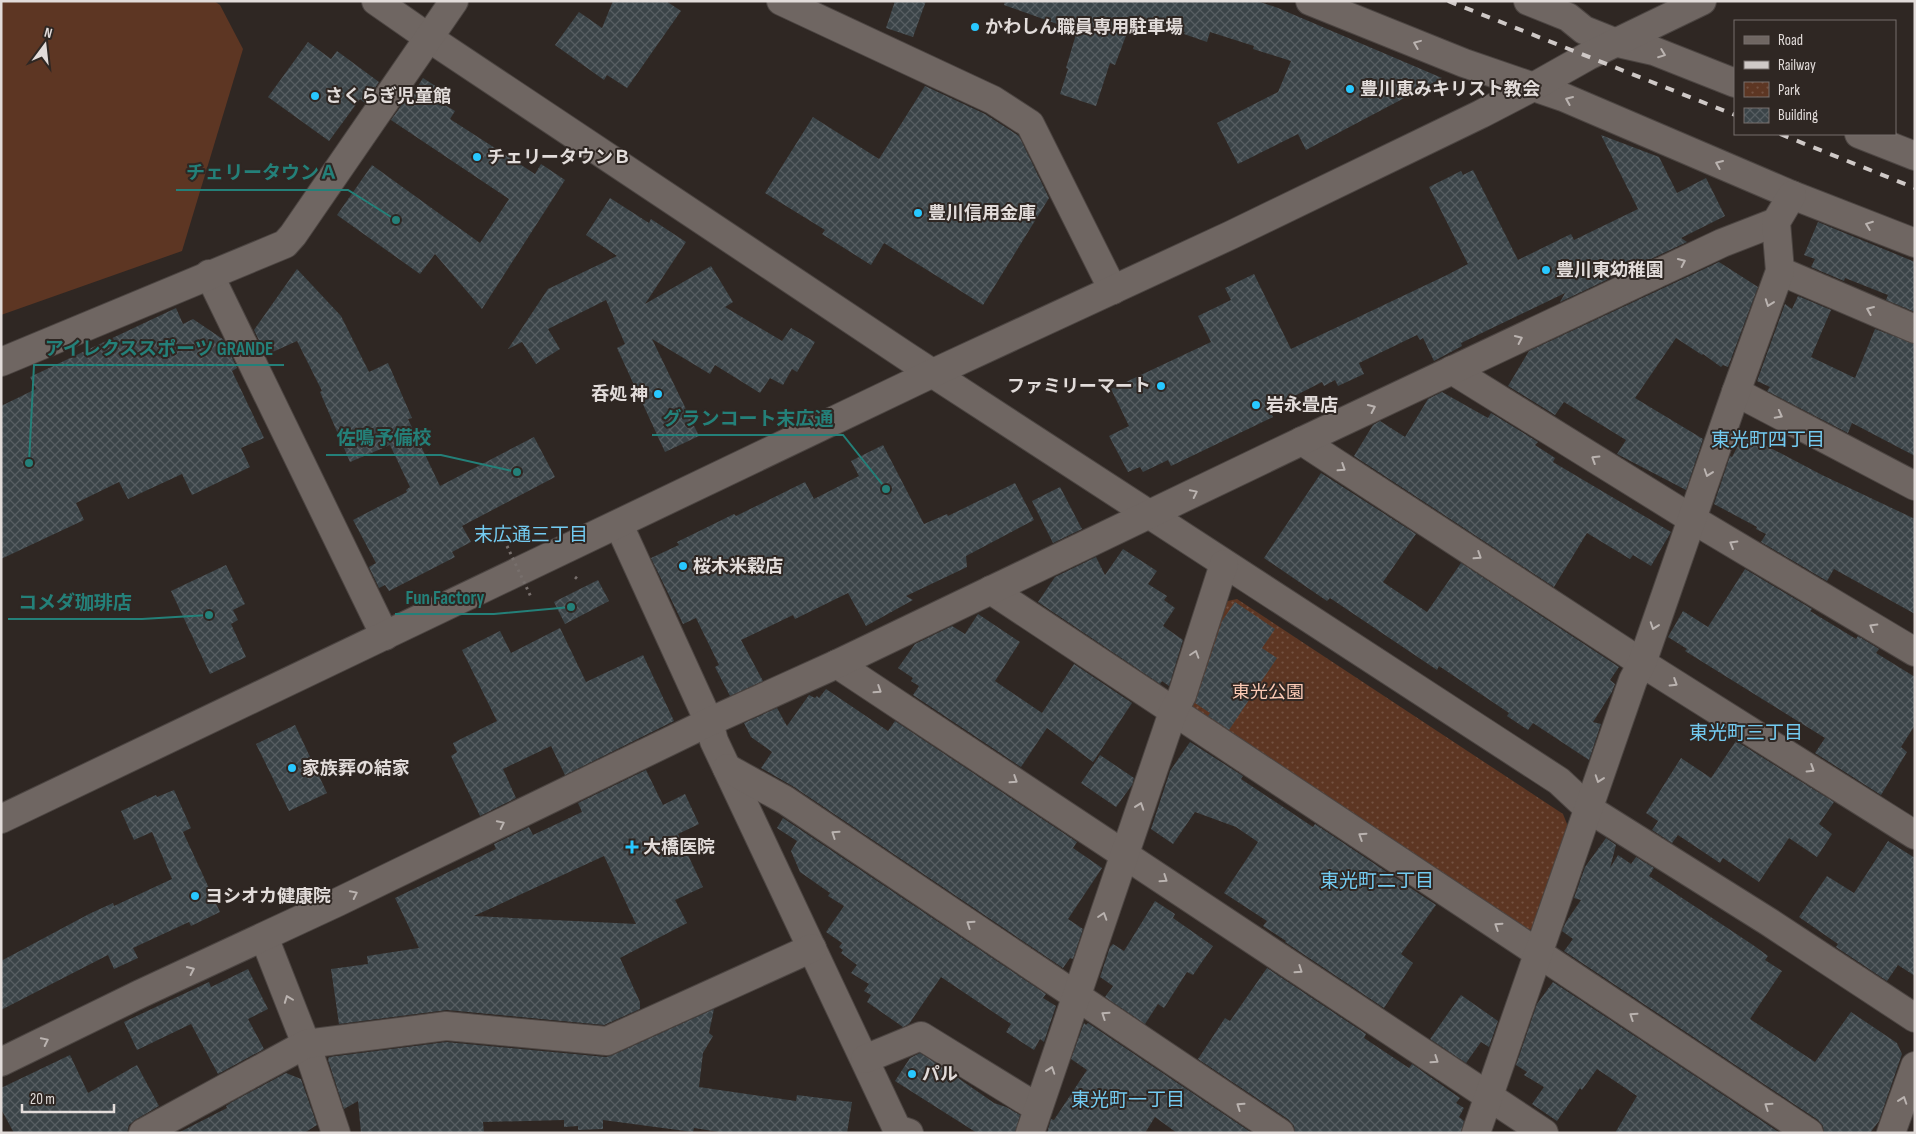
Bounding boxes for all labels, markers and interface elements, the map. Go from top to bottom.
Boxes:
place label: かわしん職員専用駐車場 [985,17,1183,38]
north arrow [20,20,70,70]
legend [1734,20,1896,135]
marker: かわしん職員専用駐車場 [969,21,981,33]
text: N [42,24,54,42]
text: Road [1778,31,1803,50]
one-way arrow [1413,40,1422,51]
one-way arrow [1657,47,1666,58]
text: Railway [1778,56,1816,75]
place label: 豊川恵みキリスト教会 [1360,79,1540,100]
text: Park [1778,81,1800,100]
marker: 豊川恵みキリスト教会 [1344,83,1356,95]
place label: さくらぎ児童館 [325,86,451,107]
marker: さくらぎ児童館 [309,90,321,102]
one-way arrow [1565,96,1574,106]
text: Building [1778,106,1818,125]
place label: チェリータウンＢ [487,147,631,168]
marker: チェリータウンＢ [471,151,483,163]
callout: チェリータウンＡ [176,156,348,190]
one-way arrow [1715,159,1724,170]
text: チェリータウンＡ [186,162,338,185]
place label: 豊川信用金庫 [928,203,1036,224]
marker: 豊川信用金庫 [912,207,924,219]
one-way arrow [1866,221,1874,231]
one-way arrow [1677,258,1686,268]
place label: 豊川東幼稚園 [1556,260,1664,281]
marker: 豊川東幼稚園 [1540,264,1552,276]
one-way arrow [1765,299,1775,307]
one-way arrow [1866,305,1875,316]
callout: アイレクススポーツ GRANDE [34,331,284,365]
one-way arrow [1514,335,1523,345]
text: アイレクススポーツ GRANDE [45,338,273,361]
place label: ファミリーマート [1007,376,1151,397]
marker: ファミリーマート [1155,380,1167,392]
place label: 呑処 神 [591,384,648,405]
marker: 呑処 神 [652,388,664,400]
place label: 岩永畳店 [1266,395,1338,416]
marker: 岩永畳店 [1250,399,1262,411]
callout: グランコート末広通 [652,401,843,435]
one-way arrow [1367,404,1376,414]
text: グランコート末広通 [662,408,834,431]
one-way arrow [1774,409,1783,419]
callout: 佐鳴予備校 [326,421,441,455]
text: 佐鳴予備校 [336,427,432,450]
district label: 東光町四丁目 [1711,429,1825,452]
one-way arrow [1591,455,1600,465]
one-way arrow [1337,461,1346,471]
one-way arrow [1704,468,1714,477]
one-way arrow [1189,489,1198,499]
district label: 末広通三丁目 [474,524,588,547]
one-way arrow [1730,540,1739,550]
one-way arrow [1473,550,1482,559]
place label: 桜木米穀店 [693,556,783,577]
marker: 桜木米穀店 [677,560,689,572]
callout: Fun Factory [395,580,494,614]
callout: コメダ珈琲店 [8,585,142,619]
text: Fun Factory [406,587,485,610]
text: コメダ珈琲店 [18,592,132,615]
one-way arrow [1650,622,1660,630]
one-way arrow [1869,623,1878,633]
one-way arrow [1189,650,1199,658]
one-way arrow [1668,676,1677,686]
park label: 東光公園 [1232,682,1304,703]
one-way arrow [873,684,882,694]
district label: 東光町三丁目 [1689,722,1803,745]
place label: 家族葬の結家 [302,758,410,779]
marker: 家族葬の結家 [286,762,298,774]
one-way arrow [1806,763,1815,773]
one-way arrow [1008,774,1017,783]
one-way arrow [1595,774,1605,783]
one-way arrow [1134,803,1144,811]
one-way arrow [496,820,505,830]
one-way arrow [832,831,841,840]
one-way arrow [1358,833,1367,843]
place label: 大橋医院 [643,837,715,858]
marker: 大橋医院 [625,840,639,854]
district label: 東光町二丁目 [1320,870,1434,893]
one-way arrow [1159,873,1168,883]
place label: ヨシオカ健康院 [205,886,331,907]
marker: ヨシオカ健康院 [189,890,201,902]
one-way arrow [349,890,358,900]
one-way arrow [1097,912,1107,921]
one-way arrow [966,921,975,931]
one-way arrow [1494,922,1503,932]
one-way arrow [1294,964,1303,973]
one-way arrow [186,966,195,977]
one-way arrow [284,995,294,1004]
one-way arrow [1101,1012,1111,1021]
one-way arrow [1629,1012,1638,1022]
one-way arrow [40,1037,49,1047]
one-way arrow [1429,1054,1438,1063]
place label: パル [922,1064,958,1085]
one-way arrow [1045,1066,1055,1075]
marker: パル [906,1068,918,1080]
scale bar [22,1082,115,1114]
district label: 東光町一丁目 [1071,1089,1185,1112]
text: 20 m [30,1090,55,1109]
one-way arrow [1897,1096,1907,1104]
one-way arrow [1236,1102,1245,1112]
one-way arrow [1764,1103,1774,1112]

